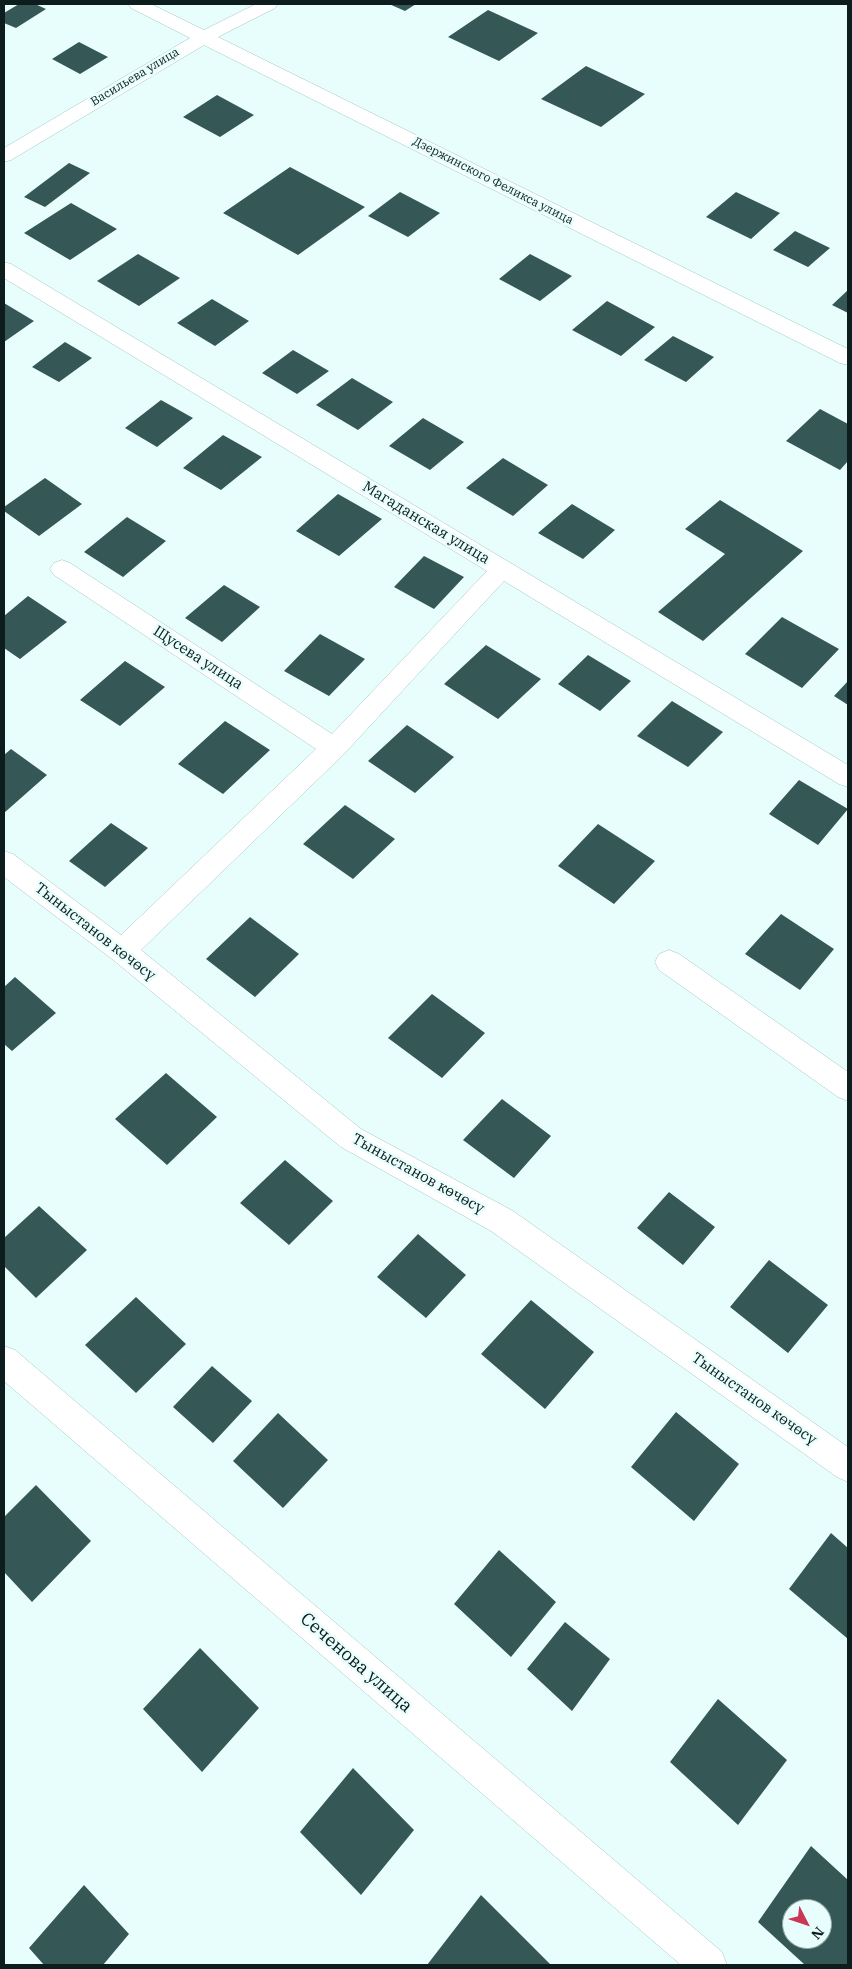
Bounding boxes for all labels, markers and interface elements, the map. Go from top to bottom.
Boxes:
street label: Васильева улица [88,45,182,109]
street label: Дзержинского Феликса улица [410,134,576,228]
street label: Магаданская улица [359,478,493,568]
street label: Щусева улица [150,622,246,694]
street label: Тыныстанов көчөсү [31,879,159,985]
street label: Тыныстанов көчөсү [349,1130,487,1218]
street label: Тыныстанов көчөсү [688,1349,820,1449]
street label: Сеченова улица [296,1608,416,1718]
north arrow [782,1899,832,1949]
text: N [807,1923,828,1943]

